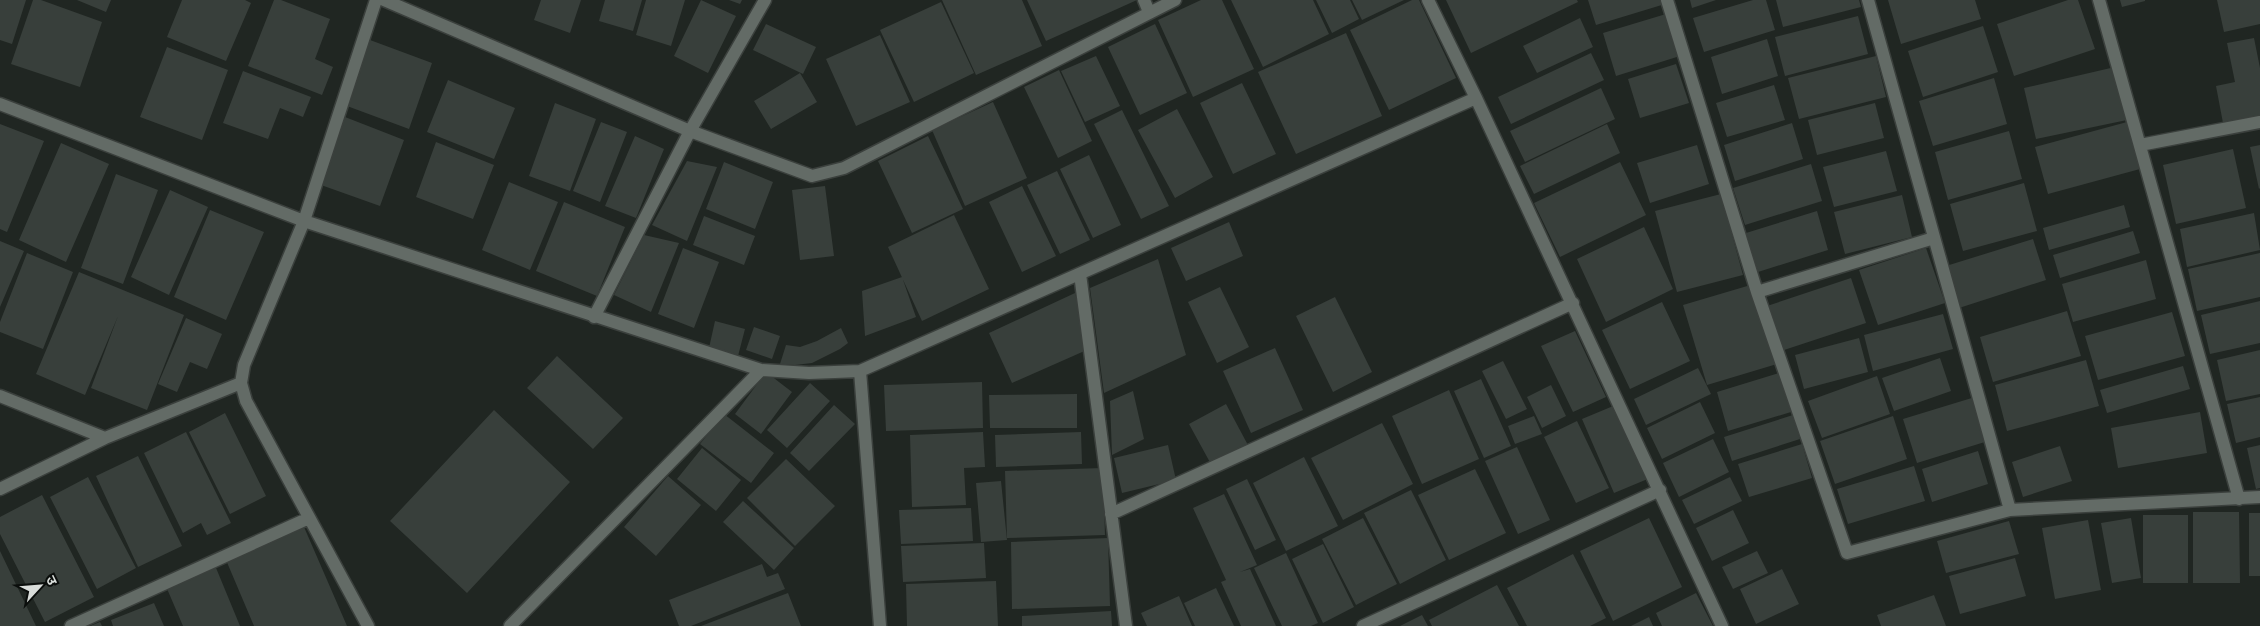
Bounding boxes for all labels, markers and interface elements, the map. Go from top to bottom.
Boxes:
north arrow [15,561,65,611]
text: उ [42,573,61,589]

